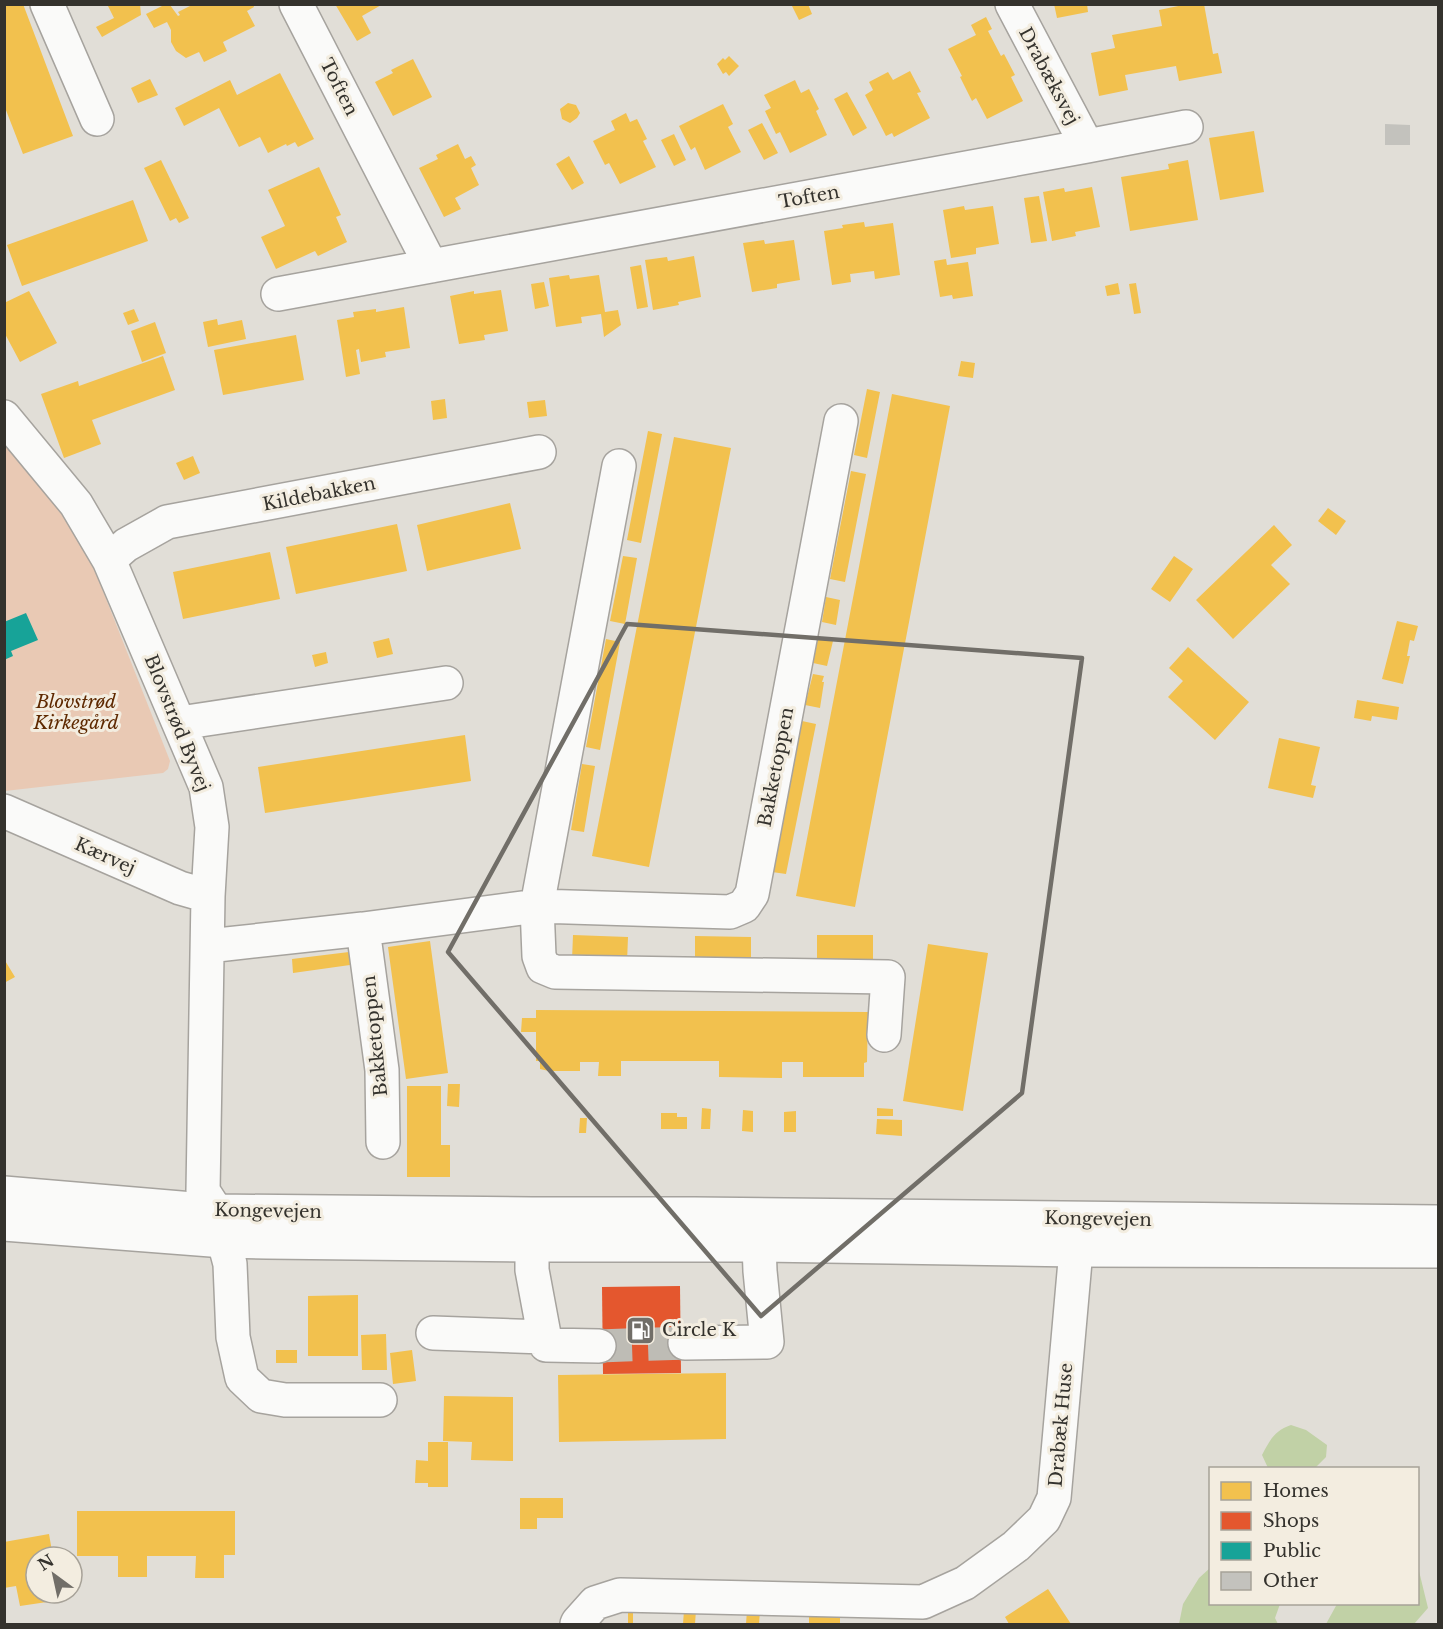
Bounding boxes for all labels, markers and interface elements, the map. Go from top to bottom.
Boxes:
street label: Drabæksvej [1014,24,1084,128]
street label: Toften [315,55,363,119]
street label: Toften [777,181,841,213]
street label: Kildebakken [261,472,377,516]
street label: Blovstrød Byvej [140,651,214,795]
park label: Blovstrød Kirkegård [33,691,119,734]
street label: Bakketoppen [754,705,798,829]
street label: Kærvej [71,833,139,879]
street label: Bakketoppen [358,975,392,1097]
street label: Kongevejen [214,1199,322,1223]
street label: Kongevejen [1044,1207,1152,1231]
fuel station icon: Circle K [625,1314,657,1346]
place label: Circle K [662,1319,737,1341]
street label: Drabæk Huse [1045,1362,1077,1488]
legend [1209,1467,1419,1605]
text: Homes [1263,1480,1329,1502]
text: Shops [1263,1510,1319,1532]
text: Public [1263,1540,1321,1562]
north arrow [24,1545,84,1605]
text: N [34,1550,58,1575]
text: Other [1263,1570,1319,1592]

